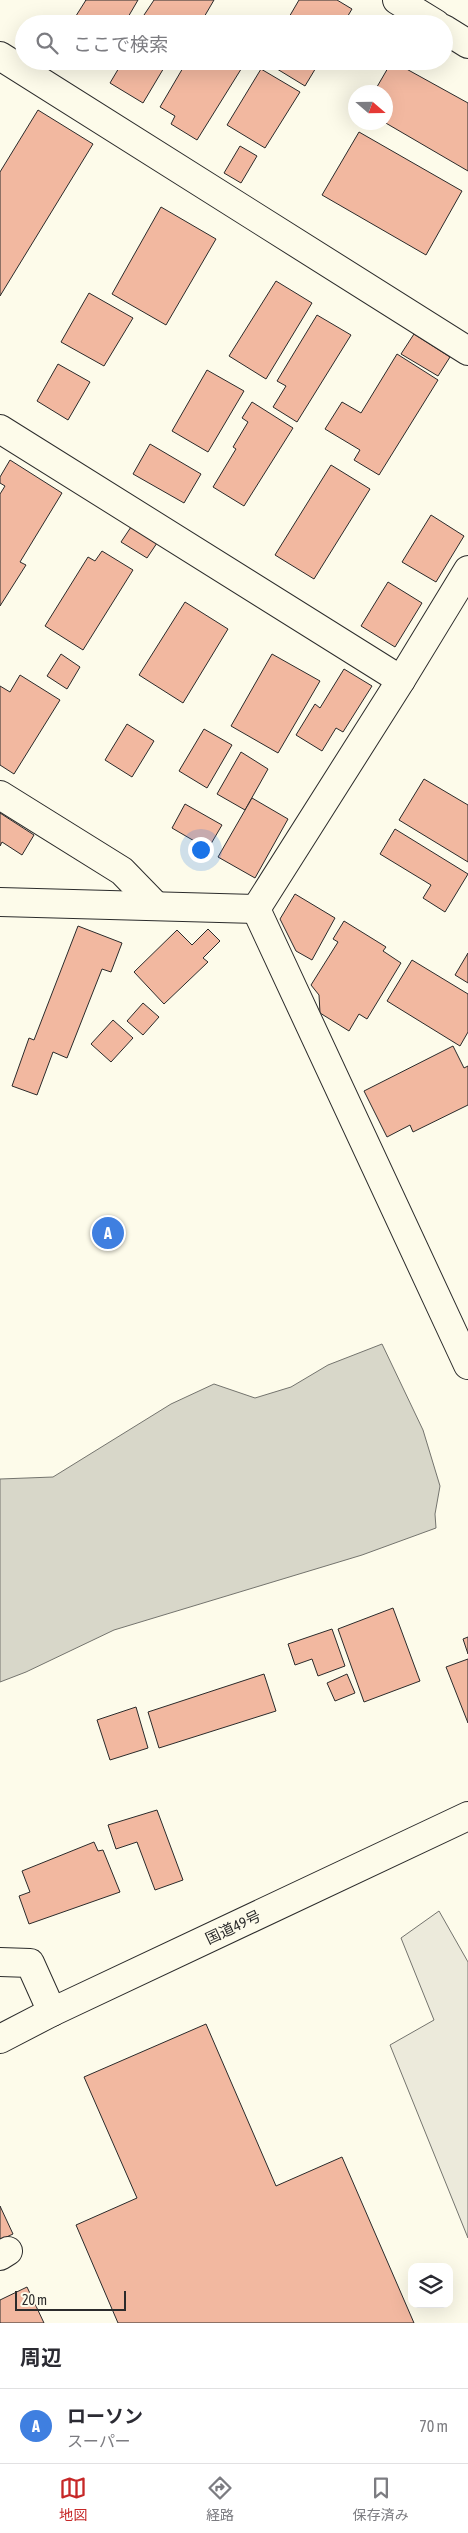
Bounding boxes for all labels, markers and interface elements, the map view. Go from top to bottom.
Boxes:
search box [15,15,453,70]
icon: search [33,29,61,57]
text: ここで検索 [73,33,168,55]
north arrow [348,85,393,130]
your location [188,837,214,863]
pin: A [92,1214,124,1252]
street label: 国道49号 [203,1907,263,1947]
map controls [408,2263,453,2308]
button: layers [408,2263,453,2308]
scale bar [15,2288,126,2311]
text: 20 m [22,2292,47,2308]
text: 周辺 [20,2345,62,2369]
text: ローソン [67,2405,143,2427]
text: A [32,2417,40,2435]
text: 70 m [419,2417,448,2435]
text: スーパー [67,2432,131,2450]
tab: 地図 [59,2474,87,2524]
tab: 経路 [206,2474,234,2524]
tab: 保存済み [353,2474,409,2524]

